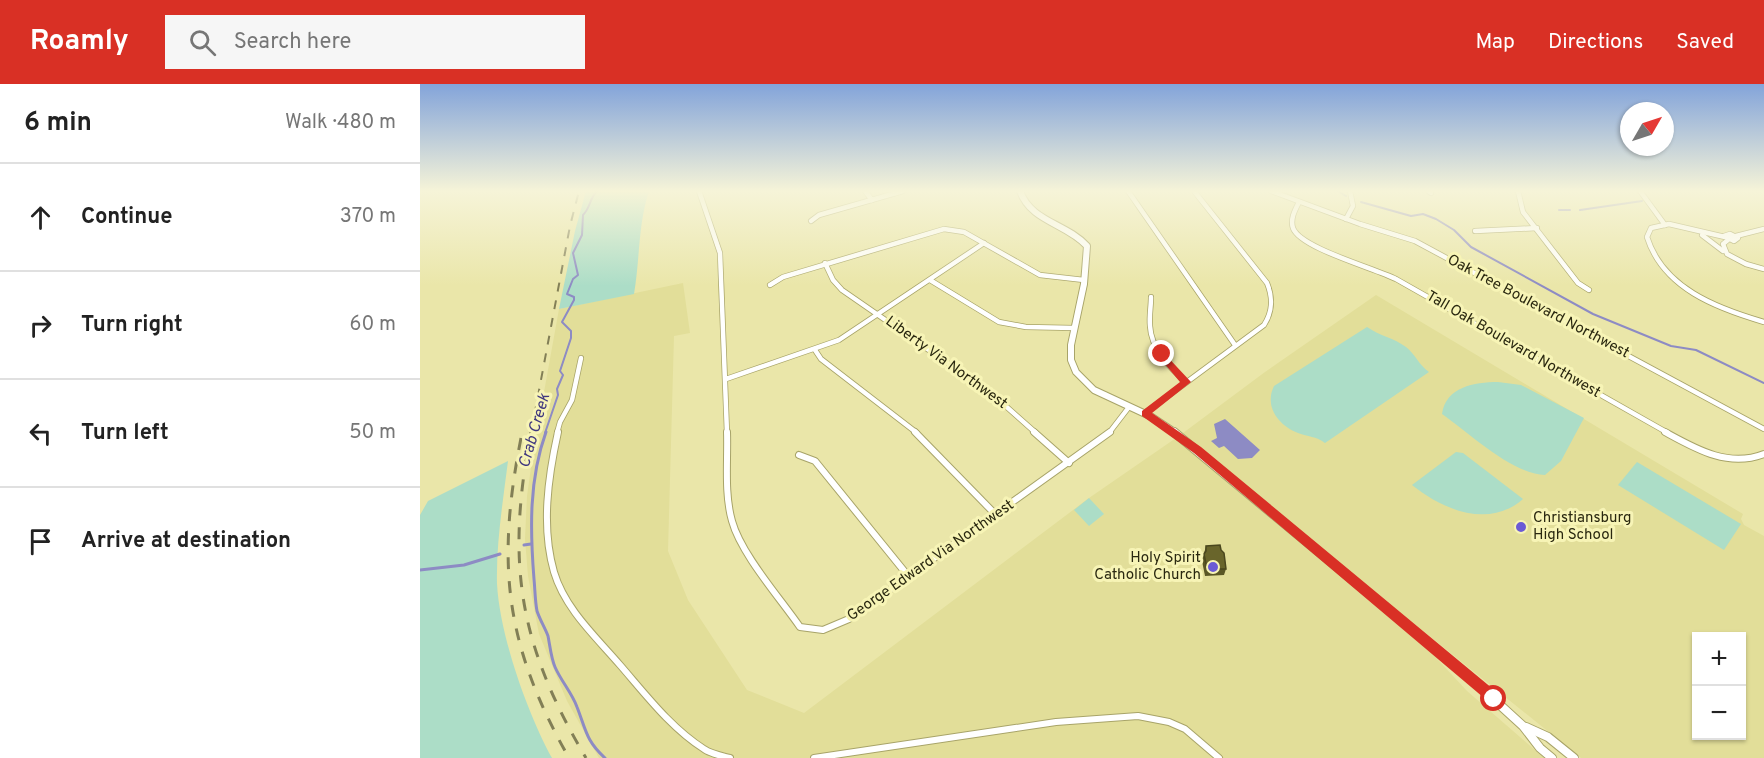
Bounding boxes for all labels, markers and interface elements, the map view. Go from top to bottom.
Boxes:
search box [165,15,585,69]
text: Roamly [30,24,129,60]
icon: search [186,26,219,59]
text: Search here [234,29,351,56]
text: Map [1475,29,1515,56]
text: Directions [1548,29,1643,56]
text: Saved [1676,29,1734,56]
north arrow [1620,102,1674,156]
text: 6 min [24,107,92,140]
text: Walk · 480 m [285,110,396,136]
icon: ahead [24,201,57,234]
text: Continue [81,204,172,231]
text: 370 m [340,204,396,230]
street label: Oak Tree Boulevard Northwest [1444,251,1632,363]
street label: Tall Oak Boulevard Northwest [1422,287,1604,403]
icon: right [24,309,57,342]
text: Turn right [81,312,183,339]
text: 60 m [350,312,396,338]
street label: Liberty Via Northwest [881,312,1011,414]
route end [1148,340,1174,366]
water label: Crab Creek [515,391,555,470]
icon: left [24,417,57,450]
text: Turn left [81,420,169,447]
text: 50 m [349,420,396,446]
street label: George Edward Via Northwest [844,496,1018,626]
place label: Christiansburg High School [1533,509,1631,545]
marker: Christiansburg High School [1514,520,1528,534]
icon: arrive [24,525,57,558]
text: Arrive at destination [81,528,291,555]
place label: Holy Spirit Catholic Church [1094,549,1201,585]
marker: Holy Spirit Catholic Church [1206,560,1220,574]
map controls [1692,632,1746,740]
button: + [1692,632,1746,686]
route start [1480,685,1506,711]
button: − [1692,686,1746,740]

